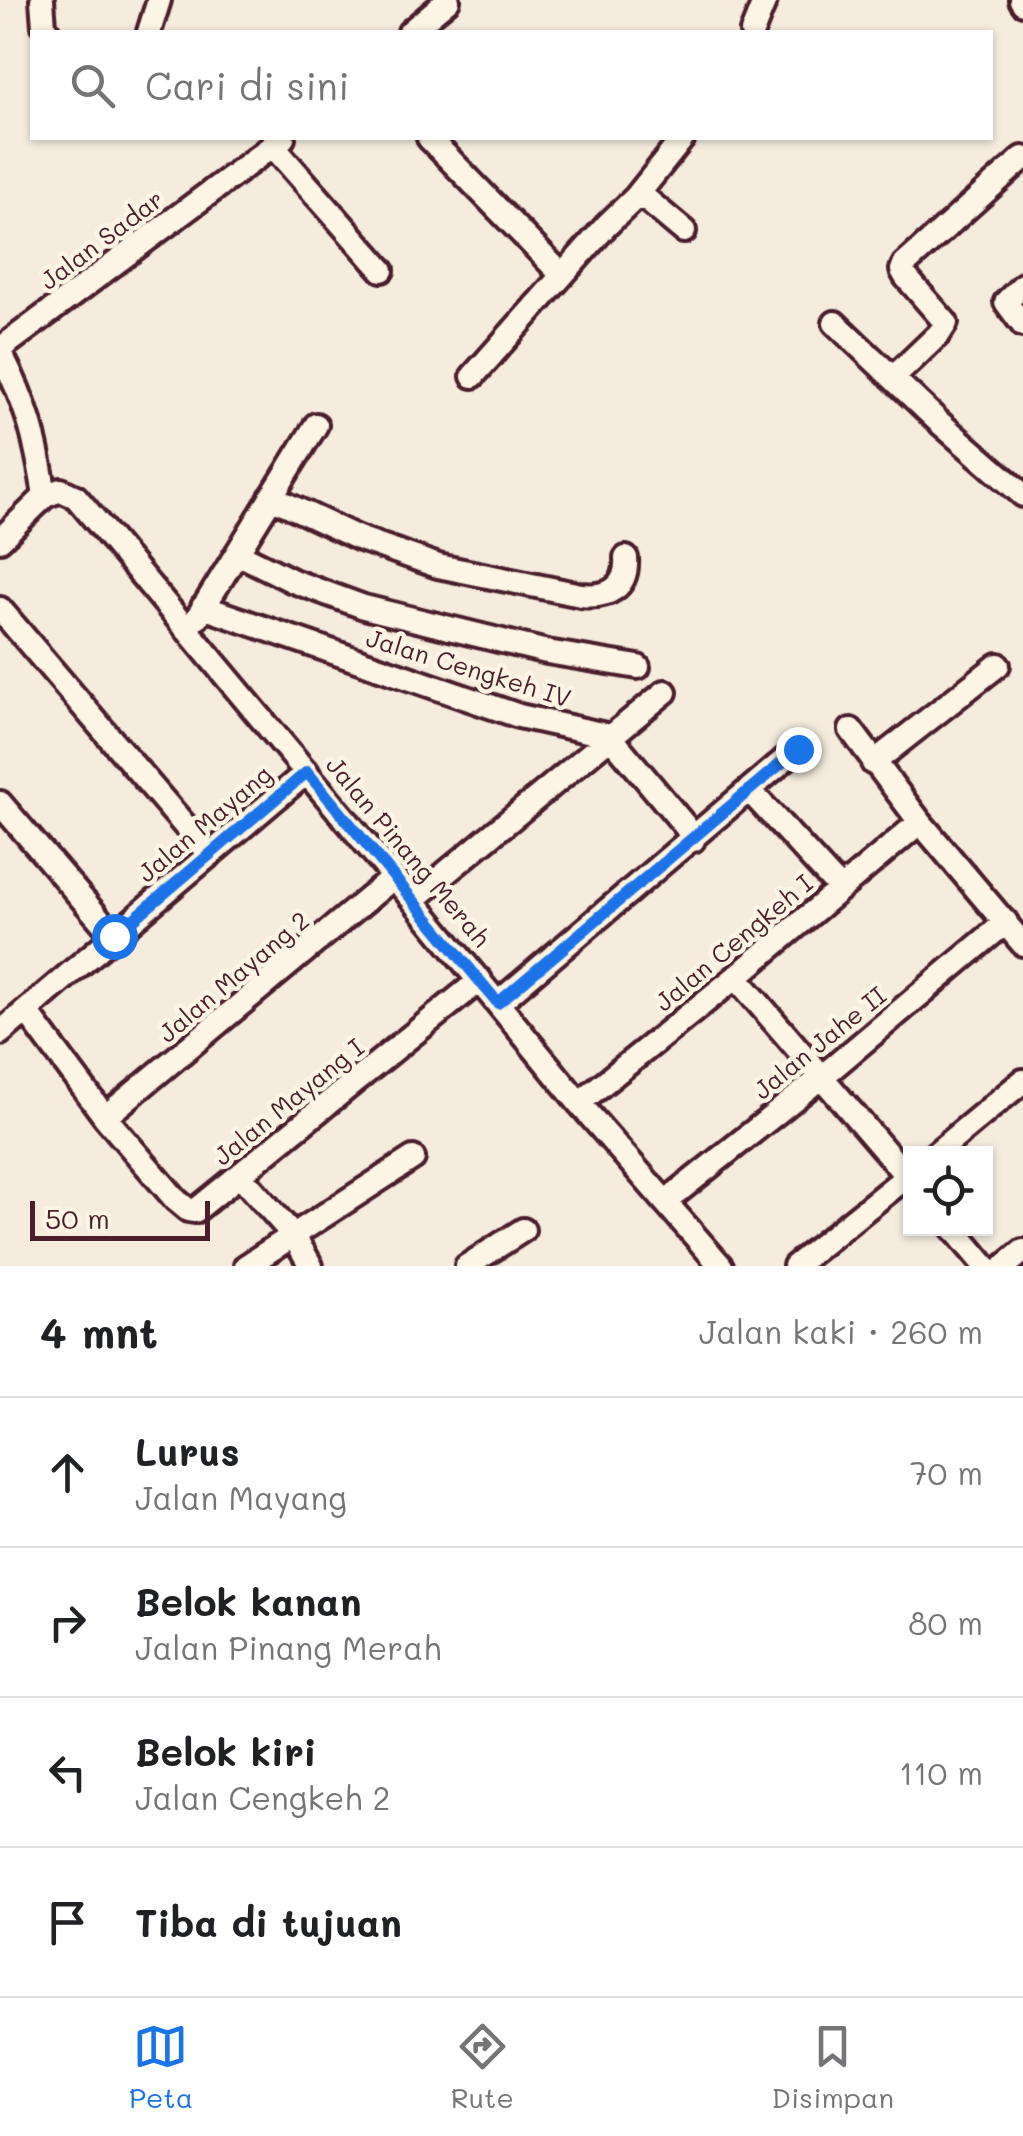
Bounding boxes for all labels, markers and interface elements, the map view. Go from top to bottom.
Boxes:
search box [30,30,993,140]
icon: search [65,58,120,113]
text: Cari di sini [145,60,349,110]
street label: Jalan Sadar [33,182,169,296]
street label: Jalan Cengkeh IV [363,621,575,713]
route end [776,727,822,773]
street label: Jalan Pinang Merah [320,749,498,953]
street label: Jalan Mayang [130,758,278,889]
street label: Jalan Cengkeh I [647,867,819,1017]
street label: Jalan Mayang 2 [151,904,316,1049]
route start [92,914,138,960]
street label: Jalan Jahe II [746,979,892,1105]
street label: Jalan Mayang I [206,1031,370,1172]
map controls [903,1146,993,1236]
button: locate [903,1146,993,1236]
scale bar [30,1196,210,1240]
text: 50 m [45,1200,110,1236]
text: 4 mnt [40,1304,158,1359]
text: Jalan kaki · 260 m [699,1310,983,1352]
text: Lurus [135,1426,240,1476]
icon: ahead [40,1445,95,1500]
text: 70 m [910,1451,983,1493]
text: Jalan Mayang [135,1476,347,1518]
text: Belok kanan [135,1576,362,1626]
icon: right [40,1595,95,1650]
text: 80 m [908,1601,983,1643]
text: Jalan Pinang Merah [135,1626,441,1668]
text: Belok kiri [135,1726,317,1776]
icon: left [40,1745,95,1800]
text: 110 m [899,1751,983,1793]
text: Jalan Cengkeh 2 [135,1776,390,1818]
icon: arrive [40,1895,95,1950]
text: Tiba di tujuan [135,1897,402,1947]
tab: Peta [129,2019,193,2115]
tab: Rute [451,2019,514,2115]
tab: Disimpan [772,2019,894,2115]

